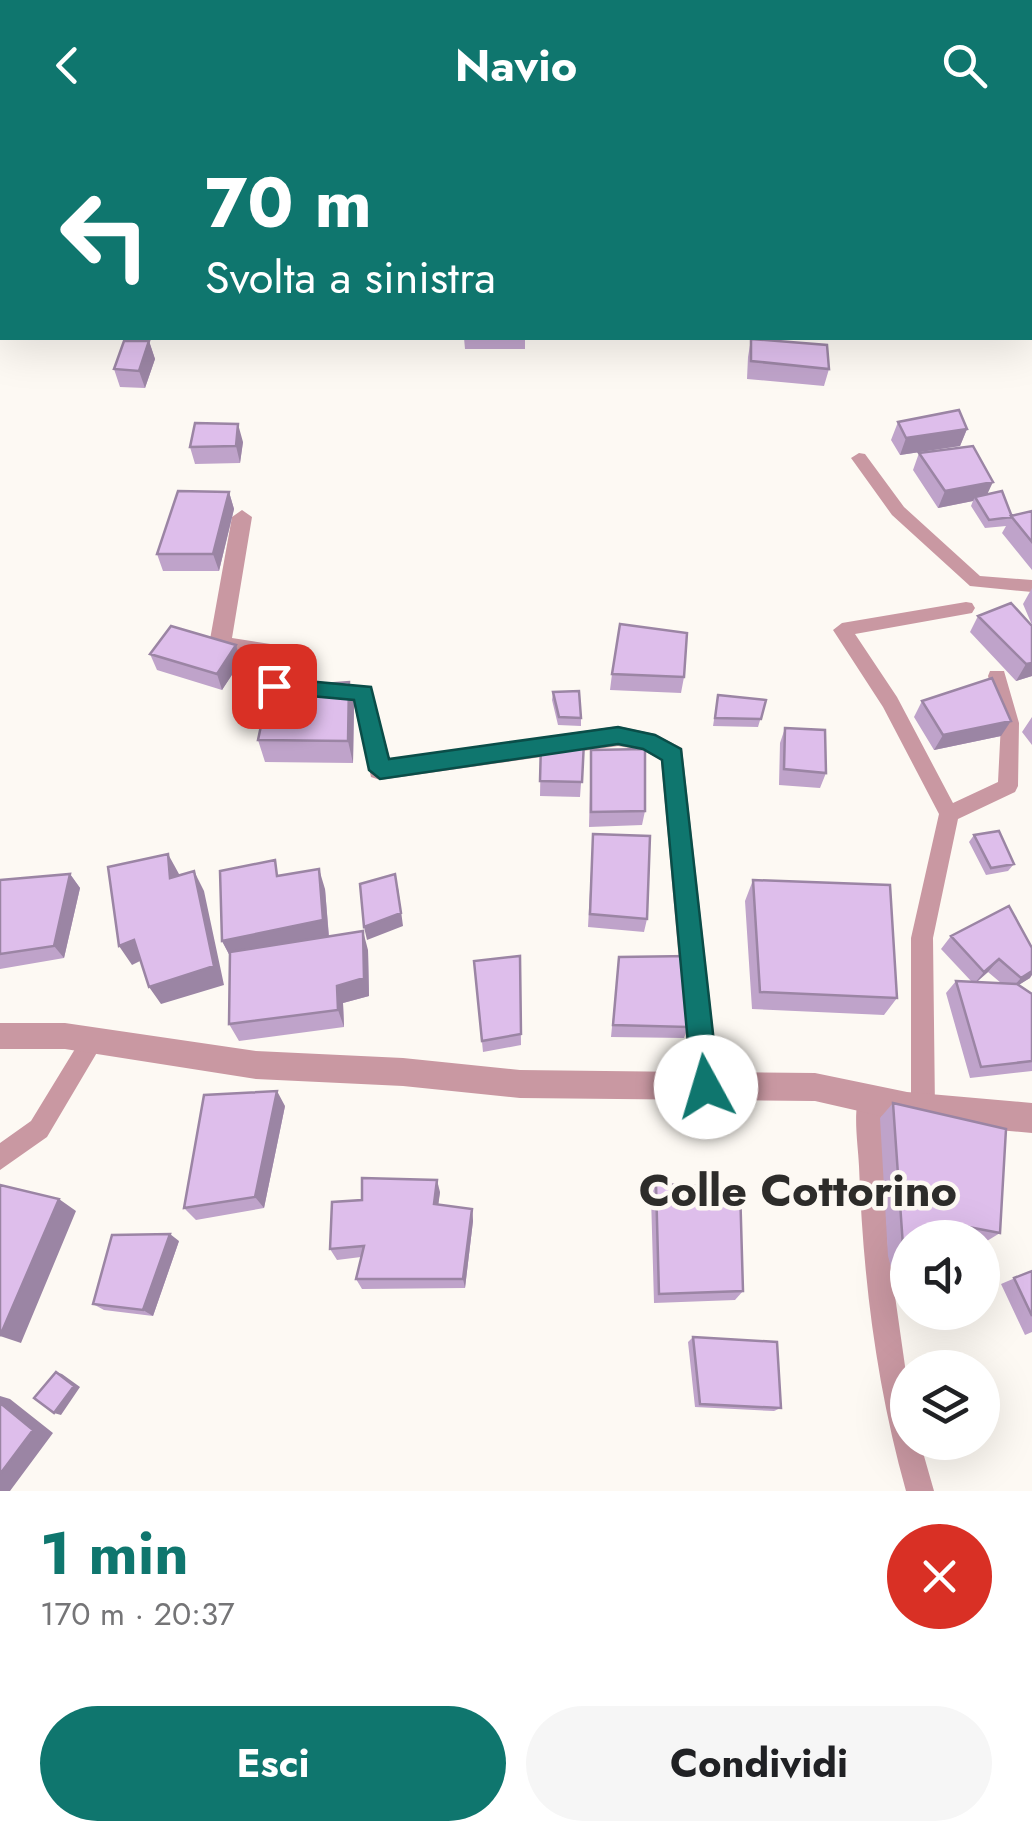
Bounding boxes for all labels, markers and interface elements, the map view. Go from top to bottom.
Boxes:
text: Navio [455,33,577,98]
icon: back [40,38,95,93]
icon: search [937,38,992,93]
text: 70 m [205,152,372,253]
icon: left [40,170,170,300]
text: Svolta a sinistra [205,245,496,310]
pin [232,644,317,729]
icon: arrive [247,659,302,714]
position arrow [654,1035,758,1139]
district label: Colle Cottorino [639,1158,957,1223]
map controls [890,1220,1000,1460]
button: sound [890,1220,1000,1330]
button: layers [890,1350,1000,1460]
text: 1 min [40,1510,189,1597]
button: close [887,1524,992,1629]
text: 170 m · 20:37 [40,1591,235,1637]
button: Esci [40,1706,506,1821]
button: Condividi [526,1706,992,1821]

